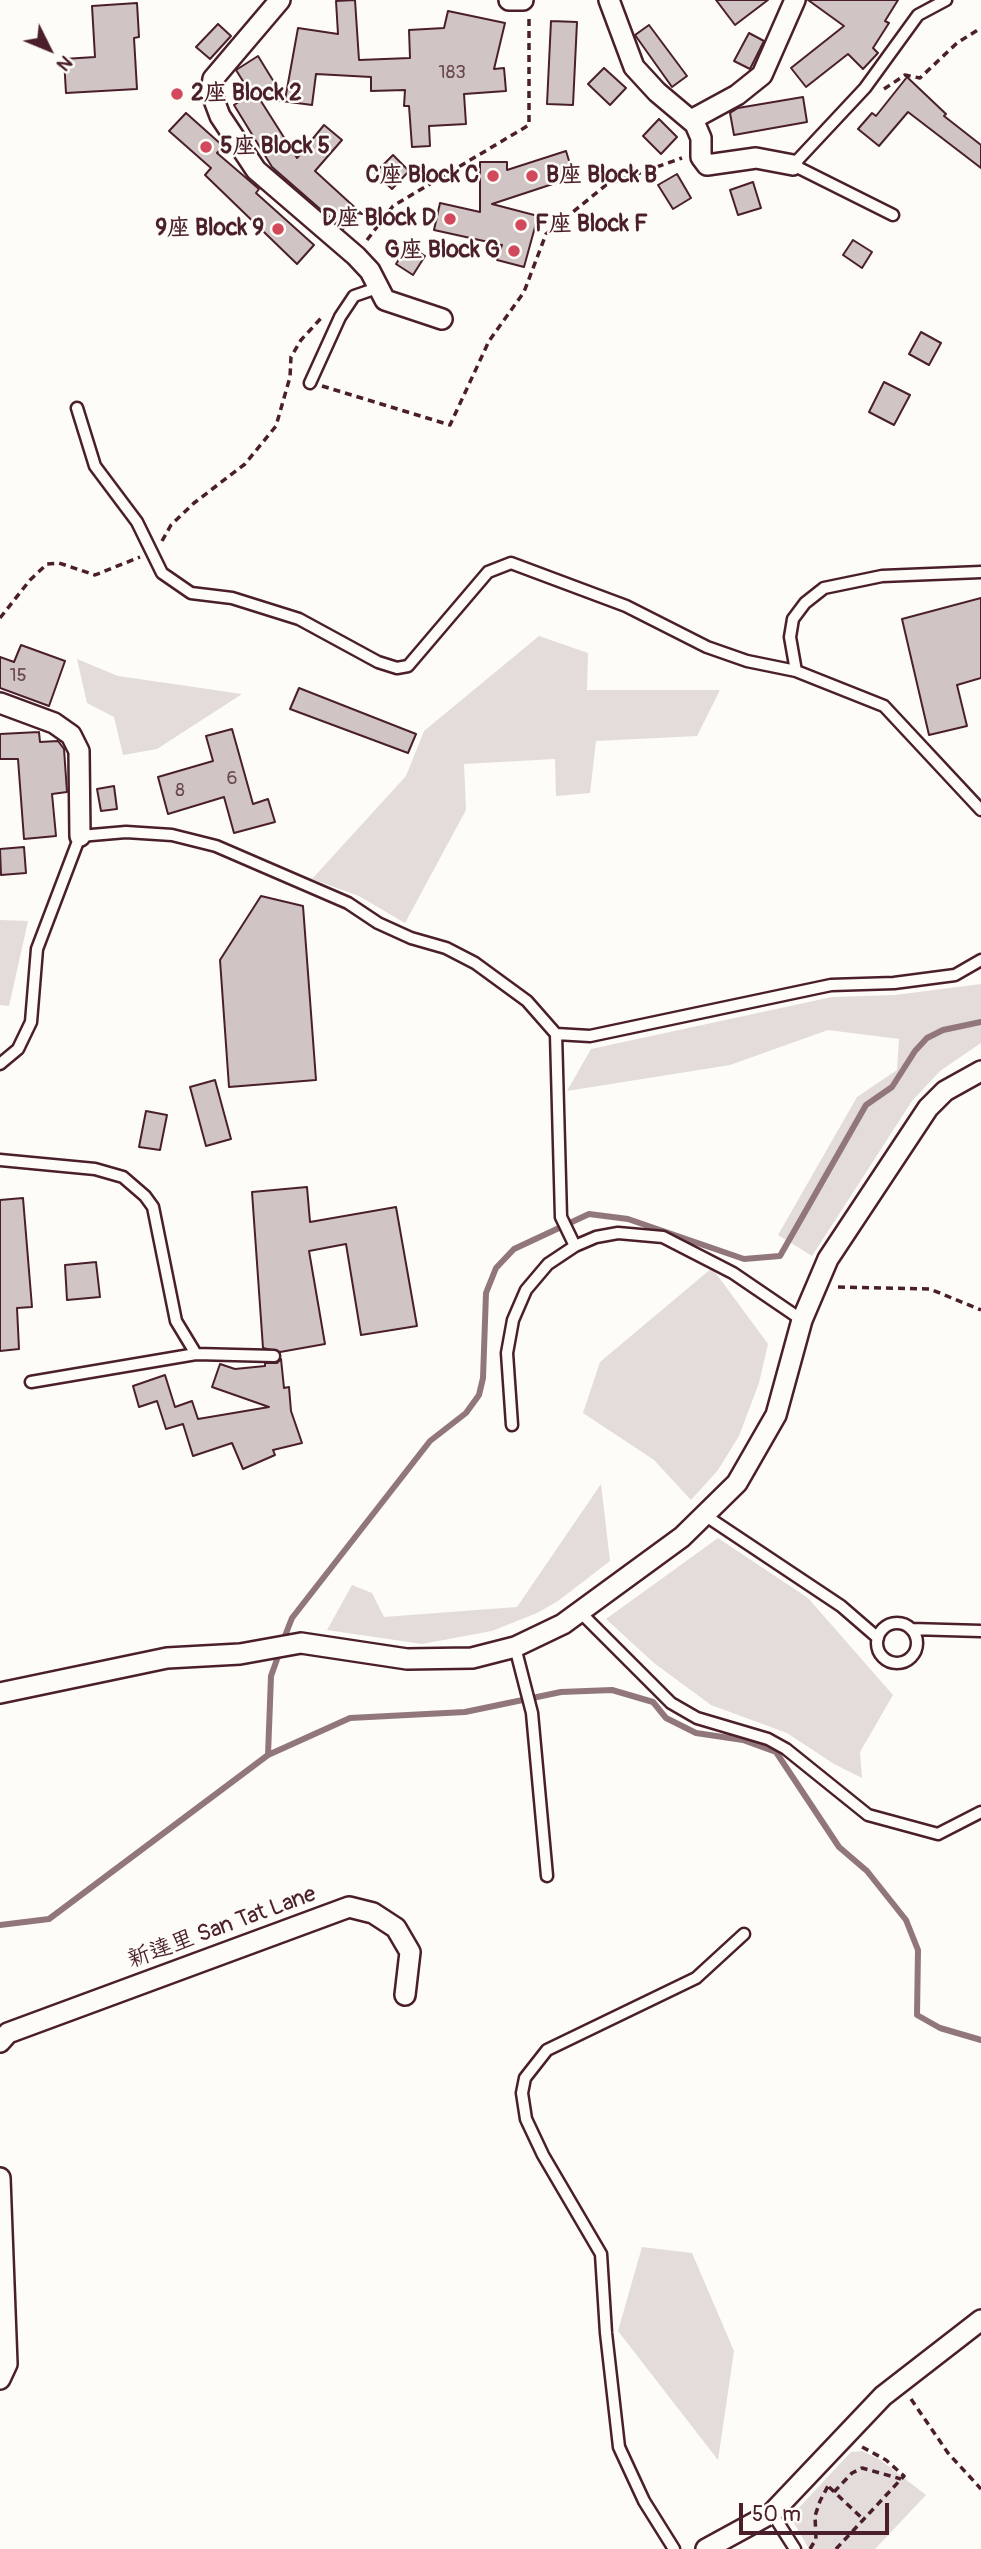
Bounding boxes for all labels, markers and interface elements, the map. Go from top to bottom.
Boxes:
north arrow [14,14,84,84]
text: N [51,50,78,76]
house number: 183 [438,62,466,84]
place label: 2座 Block 2 [191,80,302,108]
marker: 2座 Block 2 [169,86,185,102]
place label: 5座 Block 5 [220,133,330,161]
marker: 5座 Block 5 [198,139,214,155]
place label: C座 Block C [366,162,479,190]
place label: B座 Block B [546,162,657,190]
marker: C座 Block C [485,168,501,184]
marker: B座 Block B [524,168,540,184]
place label: D座 Block D [322,205,436,233]
marker: D座 Block D [442,211,458,227]
place label: F座 Block F [535,211,648,239]
place label: 9座 Block 9 [155,215,264,243]
marker: F座 Block F [513,217,529,233]
marker: 9座 Block 9 [270,221,286,237]
place label: G座 Block G [384,237,500,265]
marker: G座 Block G [506,243,522,259]
house number: 15 [9,665,27,687]
house number: 6 [226,768,238,790]
house number: 8 [175,780,185,802]
street label: 新達里 San Tat Lane [124,1881,320,1975]
scale bar [743,2490,894,2534]
text: 50 m [752,2501,801,2528]

